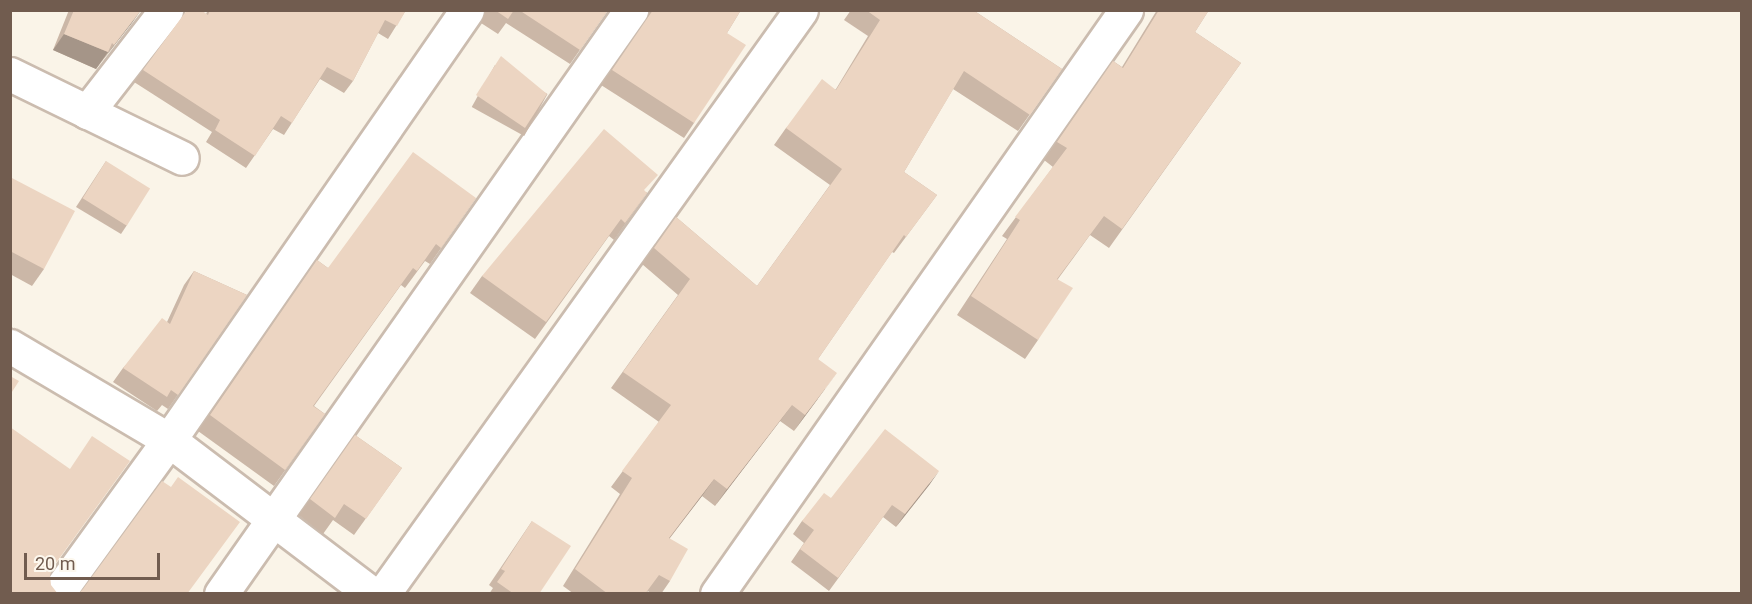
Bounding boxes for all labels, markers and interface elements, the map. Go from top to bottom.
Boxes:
scale bar [27,541,164,579]
text: 20 m [35,553,75,574]

